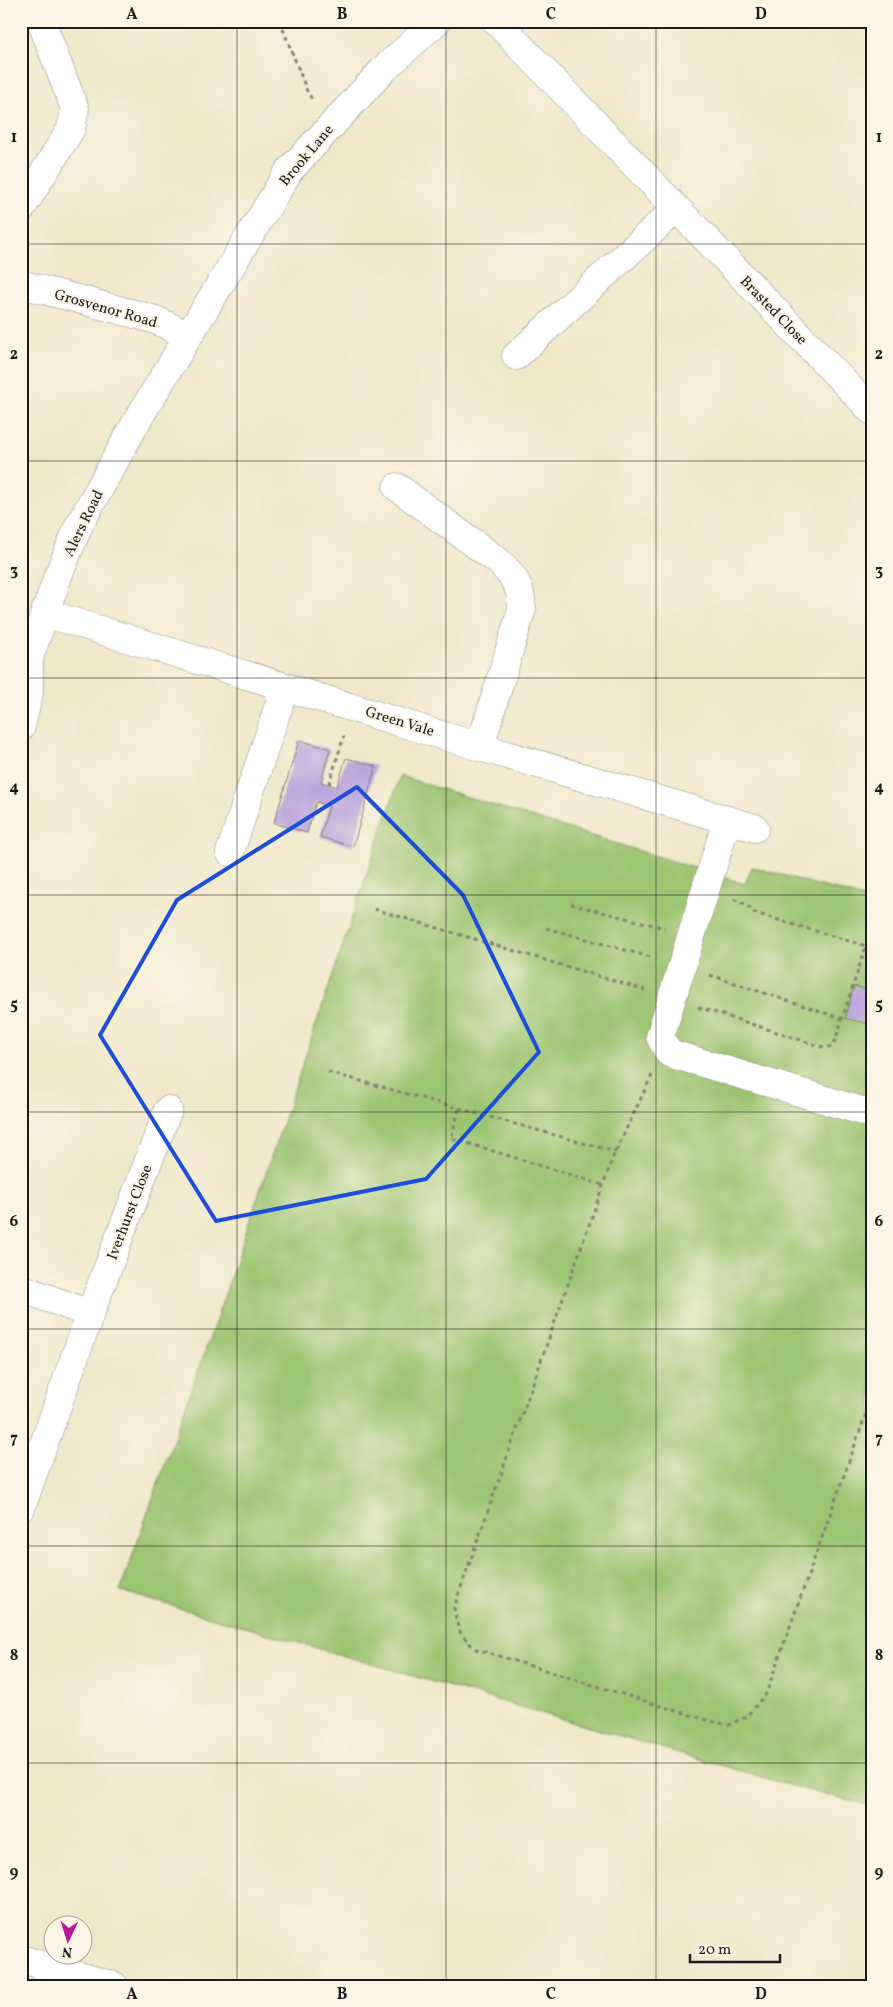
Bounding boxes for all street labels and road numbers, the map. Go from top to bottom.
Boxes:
street label: Brook Lane [275,121,339,191]
street label: Brasted Close [734,272,811,350]
street label: Grosvenor Road [52,285,160,334]
street label: Alers Road [59,487,110,560]
street label: Green Vale [363,702,437,743]
street label: Iverhurst Close [103,1162,158,1263]

